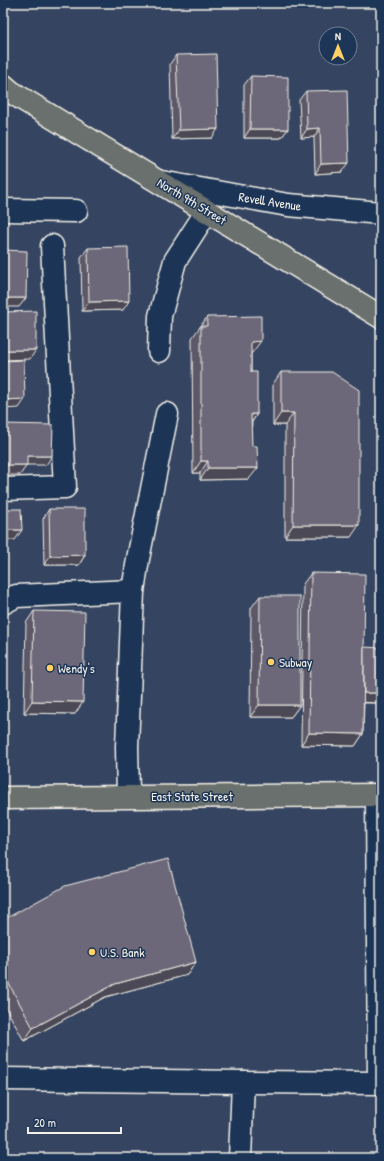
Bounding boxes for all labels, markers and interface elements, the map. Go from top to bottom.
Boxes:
north arrow [318,26,358,66]
text: N [335,29,341,43]
street label: North 9th Street [154,173,231,229]
street label: Revell Avenue [237,187,303,215]
place label: Subway [279,653,313,671]
marker: Subway [266,657,276,667]
place label: Wendy's [58,659,95,677]
marker: Wendy's [45,663,55,673]
street label: East State Street [151,787,233,805]
place label: U.S. Bank [100,943,145,961]
marker: U.S. Bank [87,947,97,957]
scale bar [28,1109,121,1135]
text: 20 m [34,1114,56,1131]

